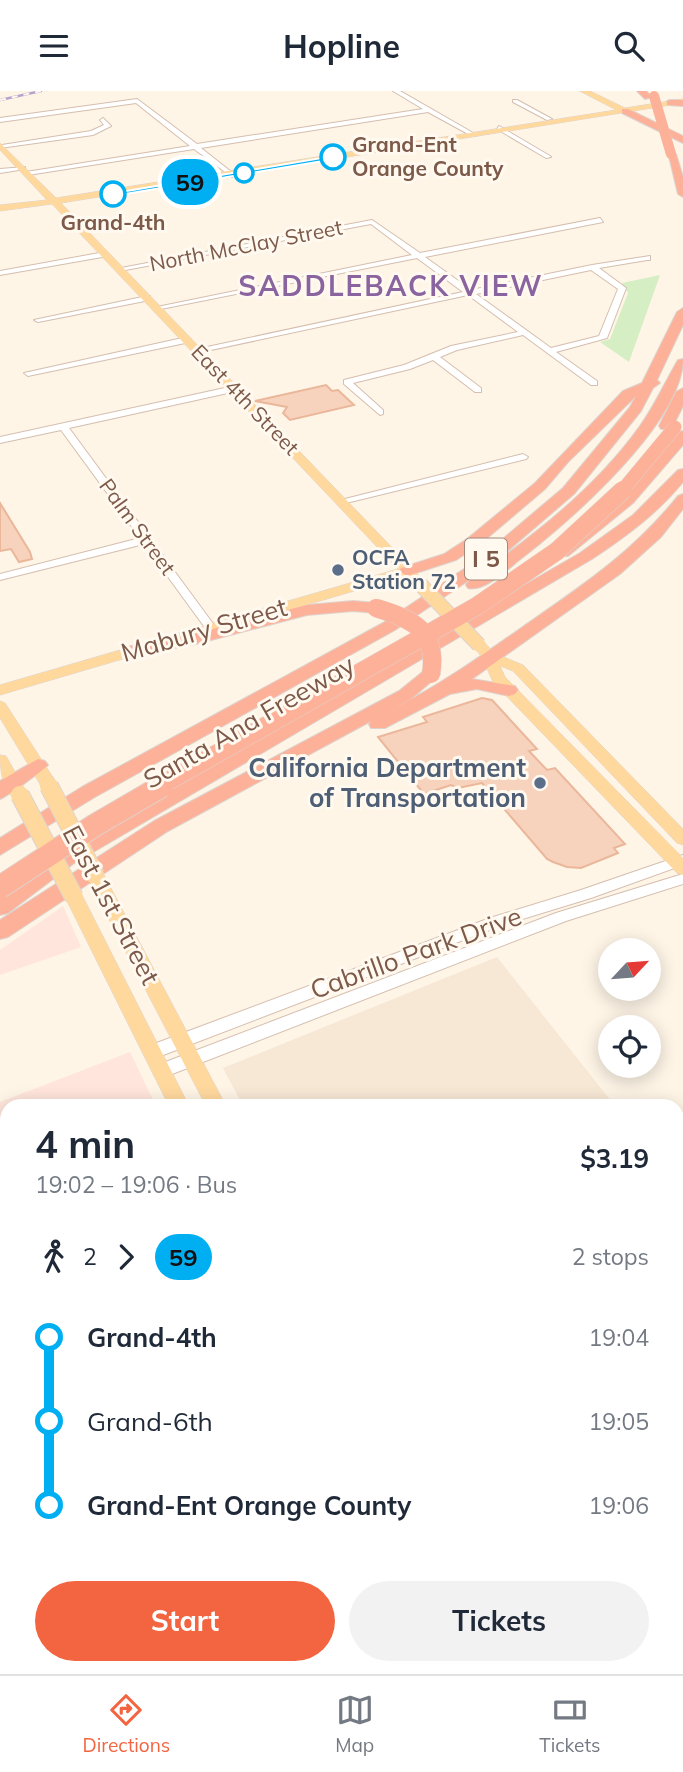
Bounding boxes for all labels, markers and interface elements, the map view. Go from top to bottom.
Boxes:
text: Hopline [283,26,400,66]
icon: menu [35,27,73,65]
icon: search [610,27,648,65]
place label: Grand-Ent Orange County [352,131,504,181]
marker: Grand-Ent Orange County [320,144,346,170]
line badge: 59 [158,159,221,205]
unlabelled marker [234,163,254,183]
text: 59 [176,167,204,197]
marker: Grand-4th [100,181,126,207]
place label: Grand-4th [61,209,165,235]
street label: North McClay Street [147,214,344,276]
district label: SADDLEBACK VIEW [238,268,544,303]
street label: East 4th Street [186,339,305,460]
street label: Palm Street [94,473,181,580]
road number: I 5 [465,539,507,580]
place label: OCFA Station 72 [352,544,456,594]
marker: OCFA Station 72 [330,562,346,578]
street label: Mabury Street [117,590,291,669]
street label: Santa Ana Freeway [137,648,360,796]
place label: California Department of Transportation [248,751,526,814]
marker: California Department of Transportation [532,775,548,791]
street label: East 1st Street [56,820,167,990]
street label: Cabrillo Park Drive [306,899,526,1006]
north arrow [598,938,662,1001]
map controls [598,938,661,1078]
button: locate [598,1015,661,1078]
text: 4 min [35,1120,135,1168]
text: $3.19 [580,1142,649,1175]
text: 19:02 – 19:06 · Bus [35,1170,237,1199]
icon: walk [35,1238,73,1276]
icon: forward [107,1238,145,1276]
text: 2 [83,1242,97,1271]
text: 59 [169,1242,198,1272]
text: 2 stops [572,1242,649,1271]
text: Grand-4th [87,1321,217,1354]
text: 19:04 [589,1323,649,1352]
text: Grand-6th [87,1405,213,1438]
text: 19:05 [589,1407,649,1436]
text: Grand-Ent Orange County [87,1489,411,1522]
text: 19:06 [589,1491,649,1520]
button: Start [35,1581,335,1661]
button: Tickets [349,1581,649,1661]
tab: Directions [82,1691,170,1757]
tab: Map [335,1691,374,1757]
tab: Tickets [539,1691,601,1757]

